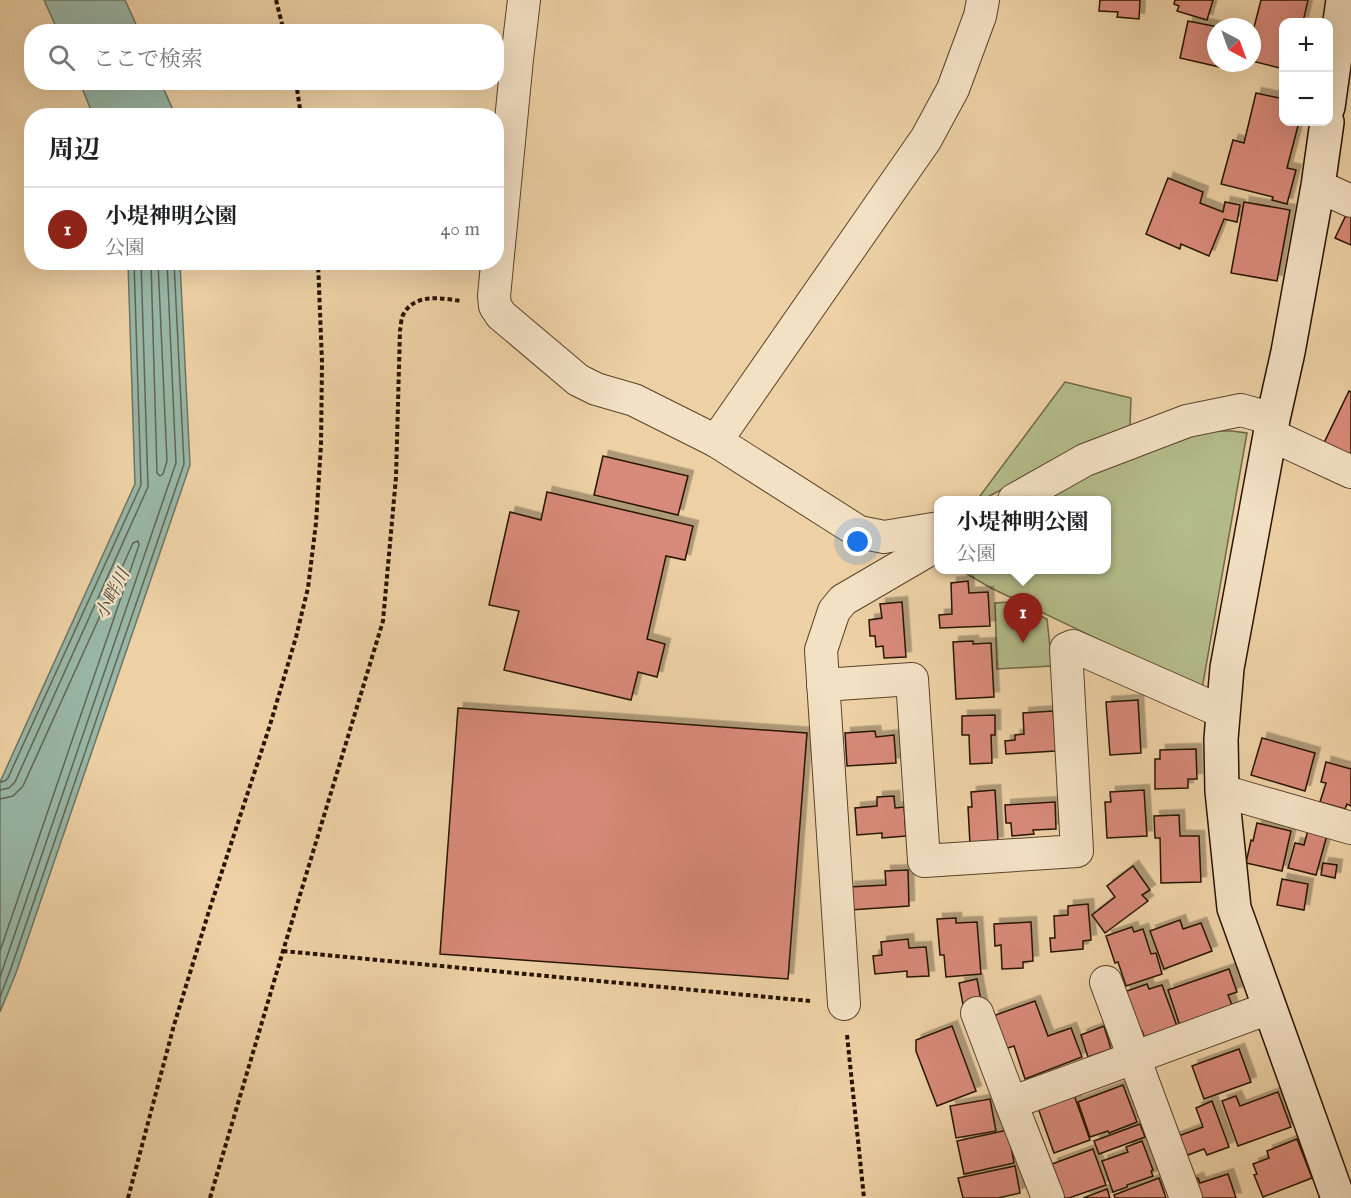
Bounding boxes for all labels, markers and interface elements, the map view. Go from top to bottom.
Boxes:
north arrow [1207,18,1261,72]
map controls [1279,18,1333,126]
button: + [1279,18,1333,72]
search box [24,24,504,90]
icon: search [45,41,78,74]
text: ここで検索 [93,46,203,74]
button: − [1279,72,1333,126]
text: 周辺 [48,134,100,167]
text: 小堤神明公園 [105,203,237,231]
text: 1 [64,217,71,242]
text: 40 m [441,217,480,242]
text: 公園 [105,236,145,261]
popup [934,496,1111,574]
text: 小堤神明公園 [956,509,1089,537]
your location [843,527,872,556]
text: 公園 [956,542,996,567]
water label: 小畔川 [91,564,137,624]
pin: 1 [1004,594,1042,643]

